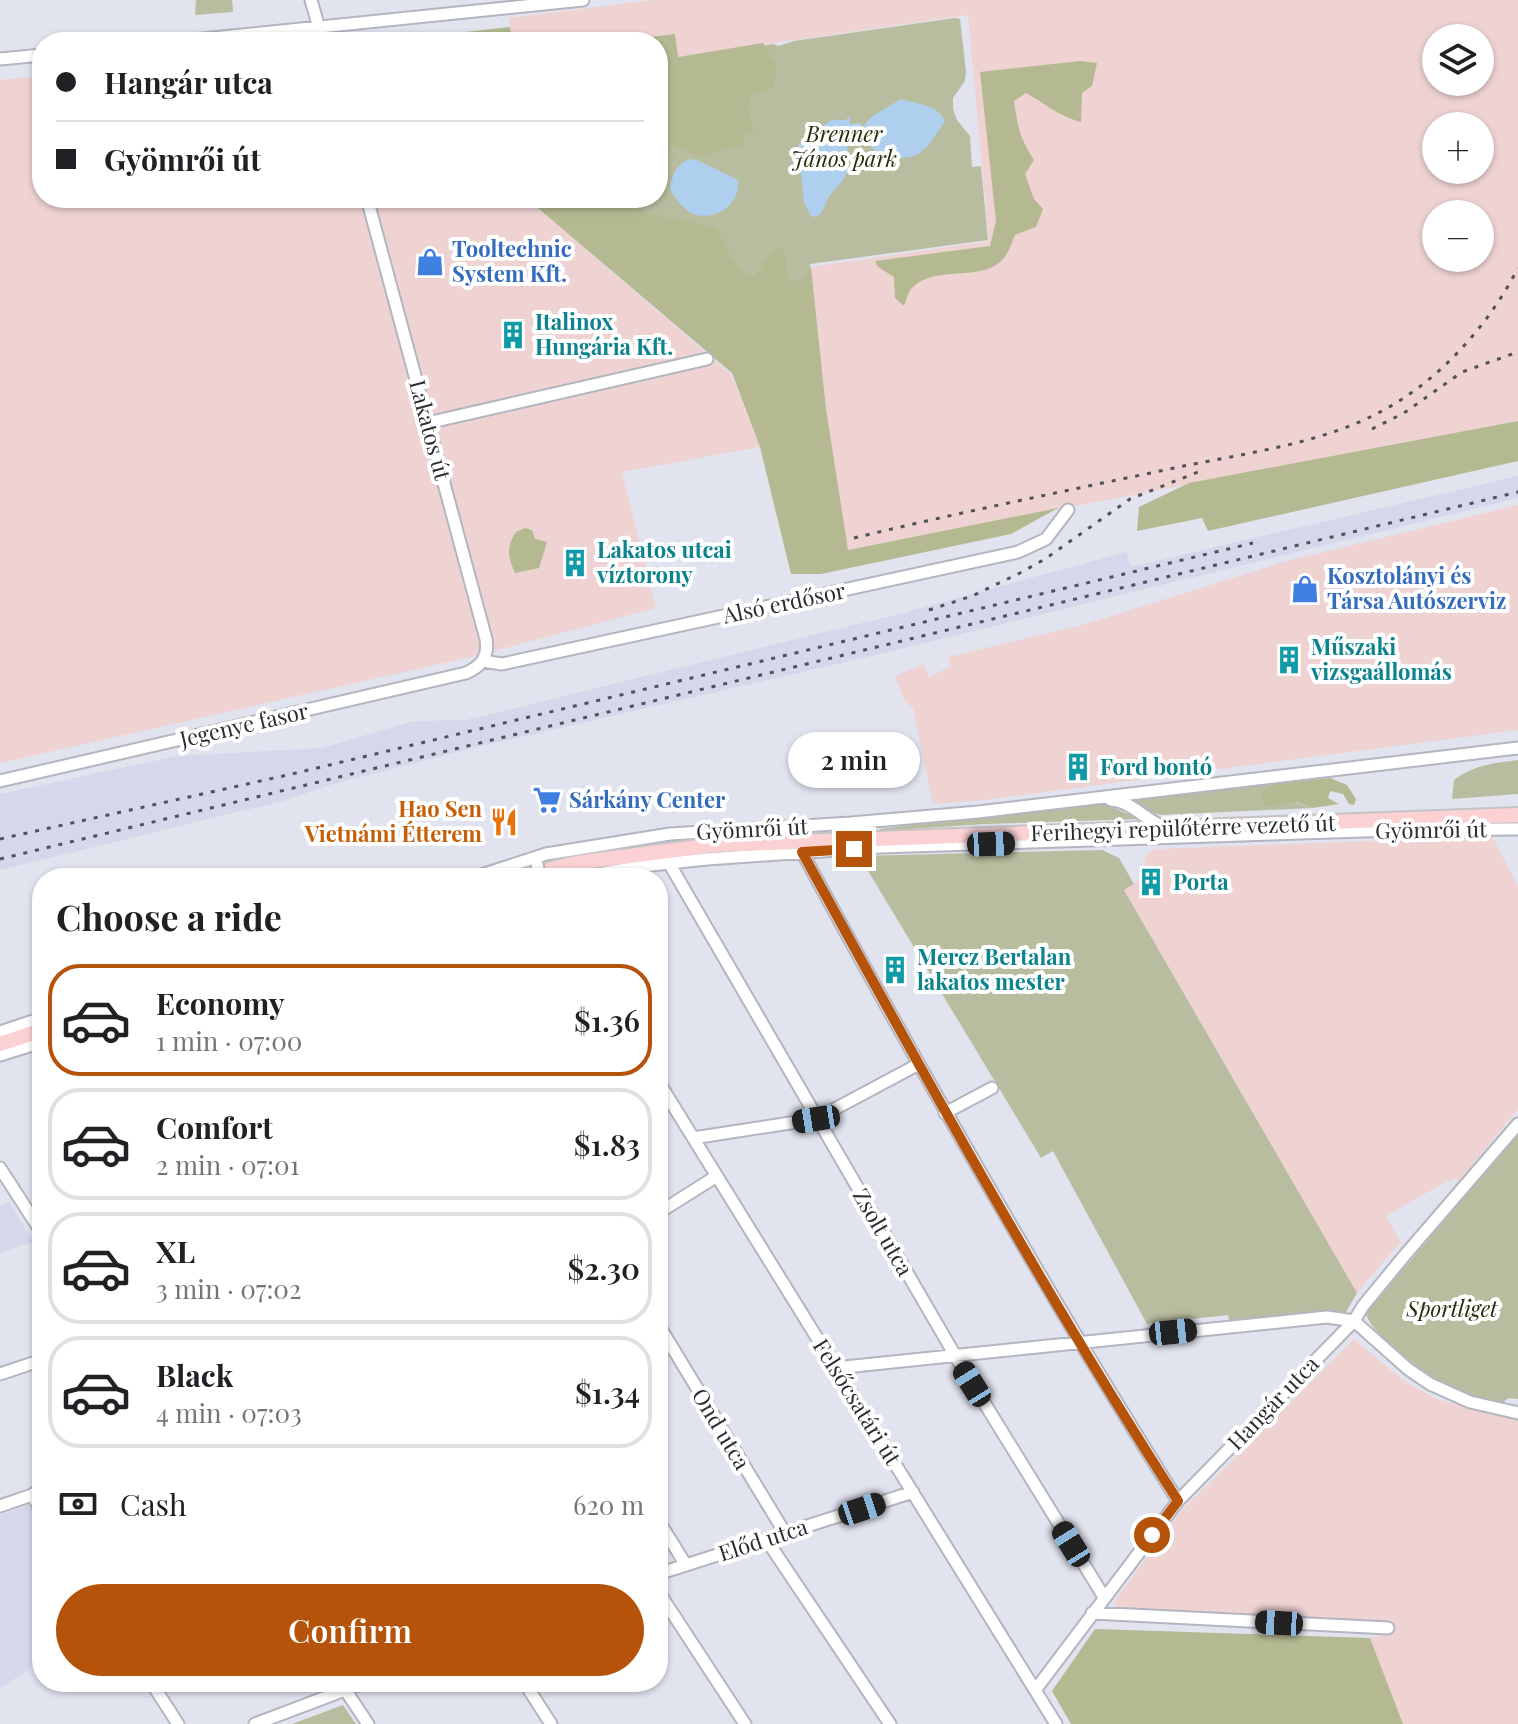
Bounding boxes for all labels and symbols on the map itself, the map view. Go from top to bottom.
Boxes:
park label: Brenner János park [791,118,897,173]
place label: Tooltechnic System Kft. [452,233,572,288]
shop icon: Tooltechnic System Kft. [415,247,445,277]
place label: Italinox Hungária Kft. [535,306,673,361]
building icon: Italinox Hungária Kft. [498,320,528,350]
street label: Lakatos út [403,376,459,484]
place label: Lakatos utcai víztorony [596,534,732,589]
building icon: Lakatos utcai víztorony [560,548,590,578]
place label: Kosztolányi és Társa Autószerviz [1327,560,1506,615]
street label: Alsó erdősor [719,574,848,630]
shop icon: Kosztolányi és Társa Autószerviz [1290,574,1320,604]
place label: Műszaki vizsgaállomás [1310,631,1452,686]
building icon: Műszaki vizsgaállomás [1274,645,1304,675]
street label: Jegenye fasor [176,695,311,754]
callout: 2 min [788,733,920,789]
place label: Ford bontó [1100,751,1212,781]
building icon: Ford bontó [1063,752,1093,782]
place label: Sárkány Center [569,784,726,814]
supermarket icon: Sárkány Center [532,785,562,815]
place label: Hao Sen Vietnámi Étterem [304,793,482,848]
restaurant icon: Hao Sen Vietnámi Étterem [489,807,519,837]
street label: Ferihegyi repülőtérre vezető út [1030,807,1337,847]
street label: Gyömrői út [695,810,810,846]
street label: Gyömrői út [1375,813,1488,845]
route end [836,831,872,867]
car [967,831,1015,857]
place label: Porta [1173,866,1229,896]
building icon: Porta [1136,867,1166,897]
place label: Mercz Bertalan lakatos mester [917,941,1072,996]
building icon: Mercz Bertalan lakatos mester [880,955,910,985]
car [790,1103,842,1135]
street label: Zsolt utca [847,1182,921,1281]
park label: Sportliget [1405,1293,1499,1323]
car [1148,1318,1198,1346]
street label: Felsőcsatári út [807,1333,909,1471]
street label: Hangár utca [1220,1349,1325,1456]
car [949,1357,995,1411]
street label: Ond utca [686,1382,758,1475]
car [835,1490,889,1528]
street label: Előd utca [714,1511,811,1568]
car [1048,1517,1094,1571]
route start [1134,1517,1170,1553]
car [1254,1610,1304,1636]

